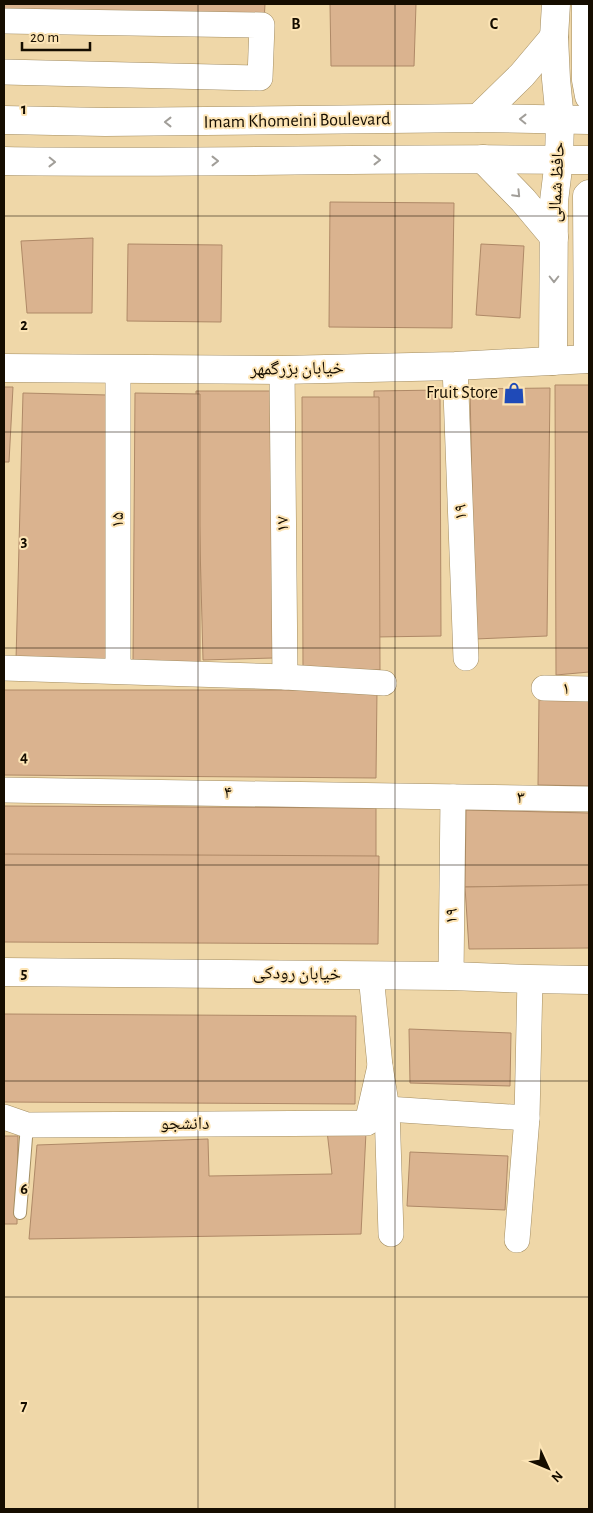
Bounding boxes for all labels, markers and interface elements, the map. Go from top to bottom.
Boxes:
text: B [291,16,301,32]
text: C [490,16,499,32]
scale bar [22,20,90,52]
text: 20 m [30,30,59,45]
text: 1 [21,101,27,117]
street label: Imam Khomeini Boulevard [203,110,391,132]
one-way arrow [519,114,526,124]
one-way arrow [164,117,172,127]
street label: حافظ شمالی [546,141,569,223]
one-way arrow [374,155,382,165]
one-way arrow [49,156,57,167]
one-way arrow [212,156,219,166]
one-way arrow [511,188,520,197]
one-way arrow [549,276,559,284]
text: 2 [20,317,28,333]
street label: خیابان بزرگمهر [249,359,344,380]
shop icon: Fruit Store [501,380,527,406]
place label: Fruit Store [426,384,498,402]
street label: ۱۹ [452,504,470,520]
street label: ۱۵ [109,512,127,528]
street label: ۱۷ [274,516,292,532]
text: 3 [21,533,28,549]
street label: ۱ [562,680,570,698]
text: 4 [20,749,28,765]
street label: ۴ [224,784,232,802]
street label: ۳ [517,789,525,807]
street label: ۱۹ [443,908,461,924]
street label: خیابان رودکی [253,964,341,985]
text: 5 [21,965,28,981]
street label: دانشجو [160,1115,210,1133]
text: 6 [20,1181,28,1197]
text: 7 [21,1398,28,1414]
north arrow [523,1443,573,1493]
text: N [548,1468,565,1485]

